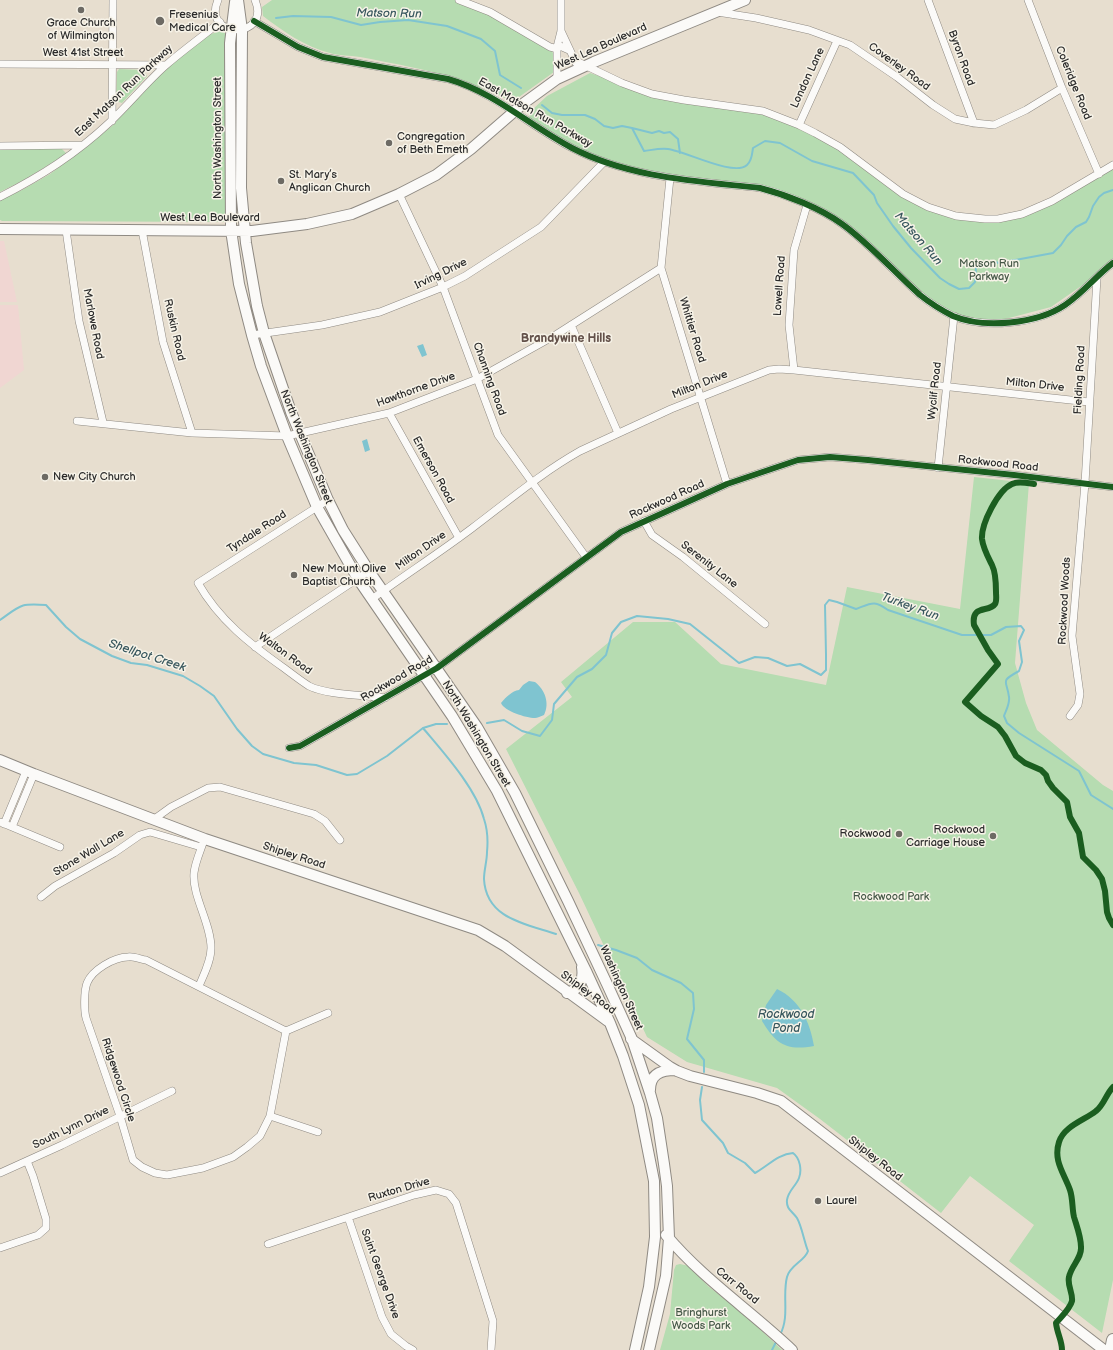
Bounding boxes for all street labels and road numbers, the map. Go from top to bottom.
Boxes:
street label: West Lea Boulevard [553,21,649,73]
street label: Byron Road [945,28,977,88]
street label: Coverley Road [866,40,932,94]
street label: East Matson Run Parkway [72,42,176,140]
street label: Coleridge Road [1052,44,1094,122]
street label: West 41st Street [43,46,123,60]
street label: London Lane [788,46,828,110]
street label: East Matson Run Parkway [476,75,594,151]
street label: North Washington Street [211,77,225,199]
street label: West Lea Boulevard [160,211,260,225]
street label: Lowell Road [771,255,789,317]
street label: Irving Drive [413,256,469,292]
street label: Marlowe Road [80,288,106,360]
street label: Whittier Road [676,296,708,364]
street label: Ruskin Road [160,298,188,362]
street label: Channing Road [470,340,508,418]
street label: Fielding Road [1072,345,1088,415]
street label: Wyclif Road [925,361,945,421]
street label: Milton Drive [670,368,730,402]
street label: Hawthorne Drive [375,370,457,410]
street label: Milton Drive [1005,375,1065,395]
street label: North Washington Street [277,388,335,506]
street label: Emerson Road [409,434,457,506]
street label: Rockwood Road [957,453,1039,475]
street label: Rockwood Road [627,478,707,522]
street label: Tyndale Road [225,508,289,556]
street label: Milton Drive [393,529,449,573]
street label: Serenity Lane [678,539,740,591]
street label: Rockwood Woods [1056,557,1074,645]
street label: Walton Road [256,630,314,678]
street label: Rockwood Road [359,653,435,705]
street label: North Washington Street [439,678,513,790]
street label: Stone Wall Lane [51,827,127,879]
street label: Shipley Road [261,840,327,872]
street label: Washington Street [596,944,646,1032]
street label: Shipley Road [558,969,618,1017]
street label: Ridgewood Circle [98,1036,138,1124]
street label: South Lynn Drive [31,1104,111,1152]
street label: Shipley Road [845,1134,905,1184]
street label: Ruxton Drive [367,1175,431,1205]
street label: Saint George Drive [358,1227,402,1321]
street label: Carr Road [713,1265,761,1307]

